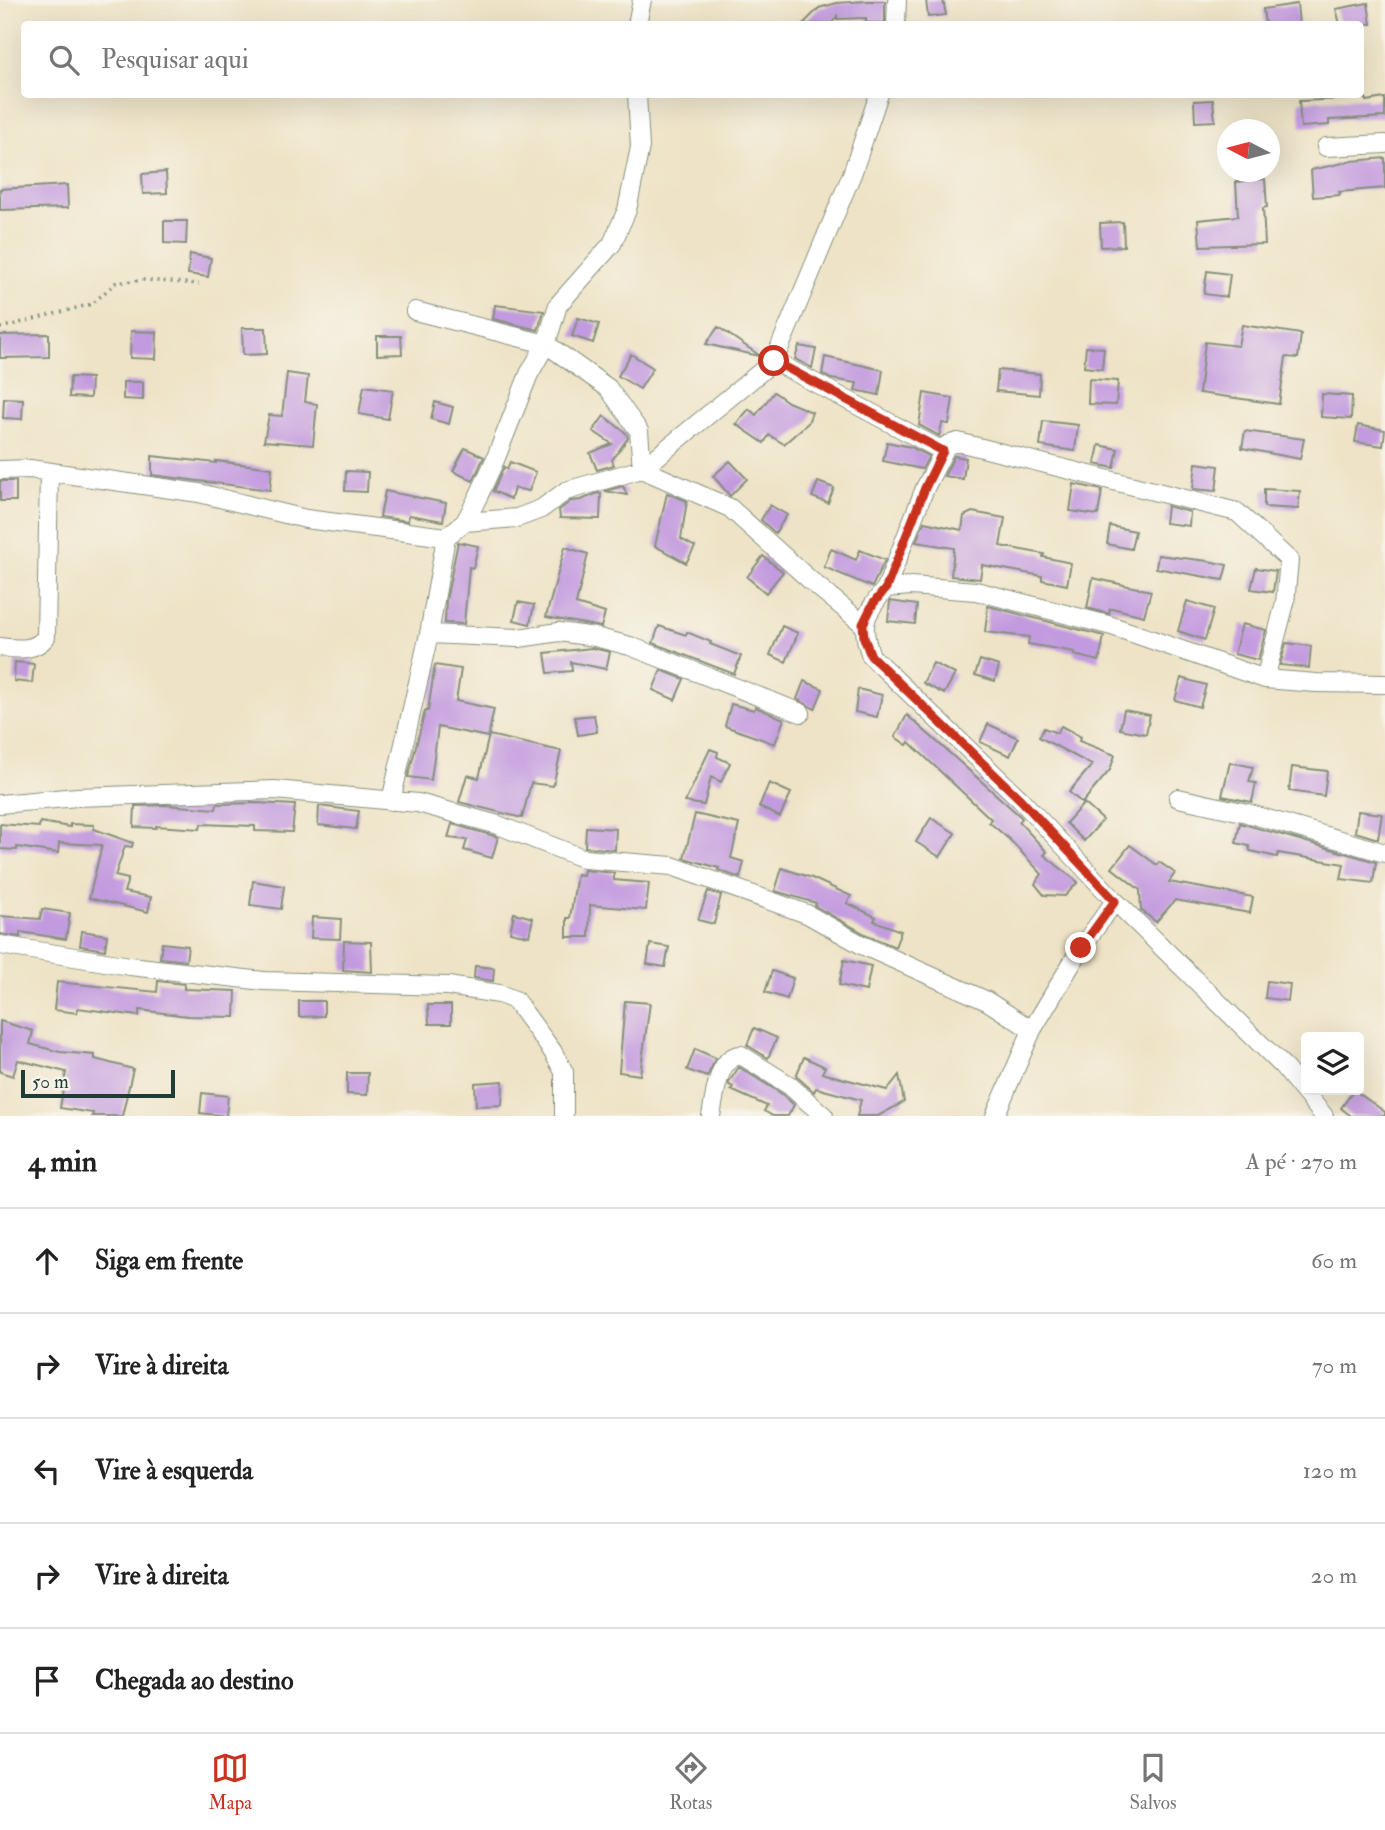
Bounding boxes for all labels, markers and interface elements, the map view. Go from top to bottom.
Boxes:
search box [21,21,1364,98]
icon: search [45,41,83,79]
text: Pesquisar aqui [101,44,249,76]
north arrow [1217,119,1280,182]
route start [758,345,789,376]
route end [1065,932,1096,963]
map controls [1301,1032,1364,1095]
button: layers [1301,1032,1364,1095]
scale bar [21,1067,175,1099]
text: 50 m [32,1070,69,1094]
text: 4 min [28,1143,97,1180]
text: A pé · 270 m [1246,1147,1357,1176]
icon: ahead [28,1242,66,1280]
text: Siga em frente [95,1245,243,1277]
text: 60 m [1311,1246,1357,1275]
icon: right [28,1347,66,1385]
text: Vire à direita [95,1350,228,1382]
text: 70 m [1312,1351,1357,1380]
icon: left [28,1452,66,1490]
text: Vire à esquerda [95,1455,253,1487]
text: 120 m [1303,1456,1357,1485]
icon: right [28,1557,66,1595]
text: Vire à direita [95,1560,228,1592]
text: 20 m [1311,1561,1357,1590]
icon: arrive [28,1662,66,1700]
text: Chegada ao destino [95,1665,293,1697]
tab: Mapa [209,1749,252,1815]
tab: Rotas [669,1749,712,1815]
tab: Salvos [1130,1749,1176,1815]

